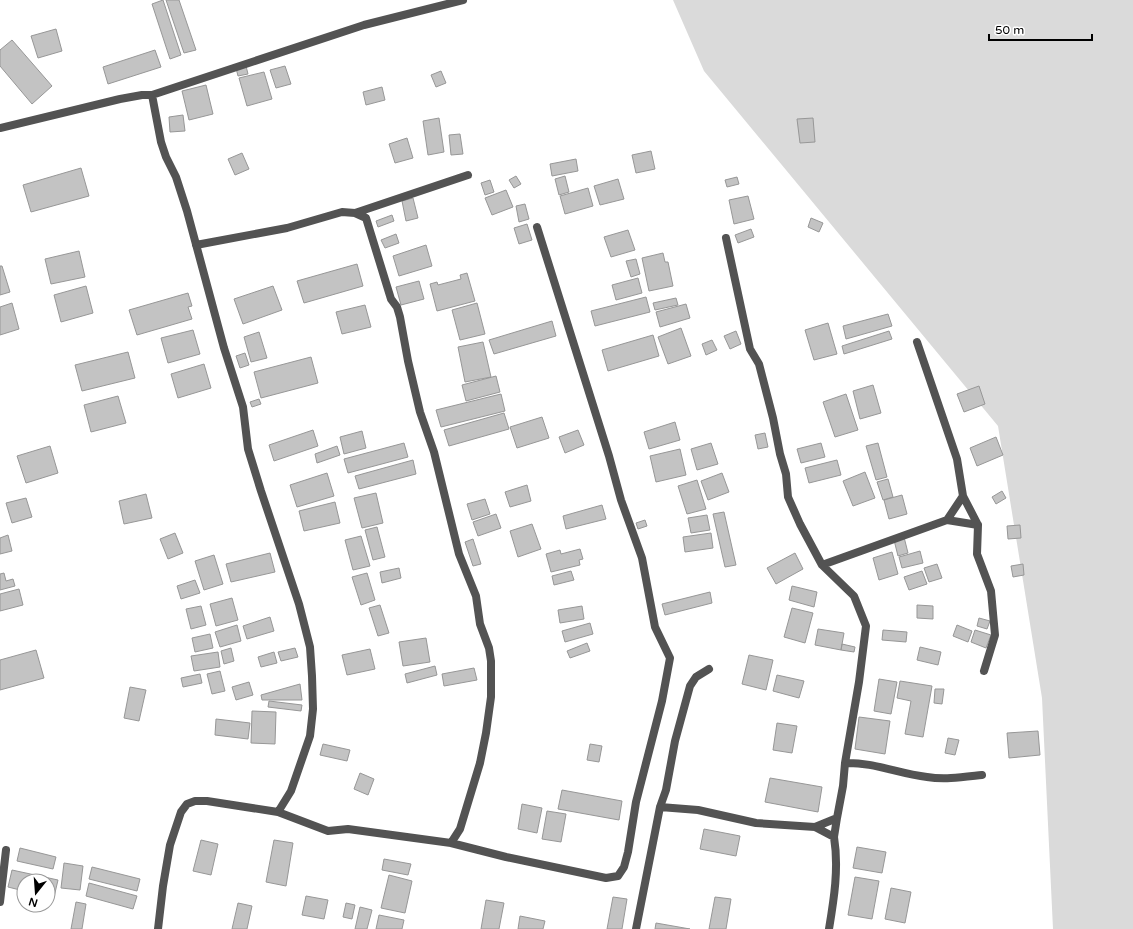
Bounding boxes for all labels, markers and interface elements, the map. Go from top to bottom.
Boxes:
scale bar [989,16,1092,42]
text: 50 m [995,23,1024,37]
north arrow [16,873,56,913]
text: N [27,895,39,910]

